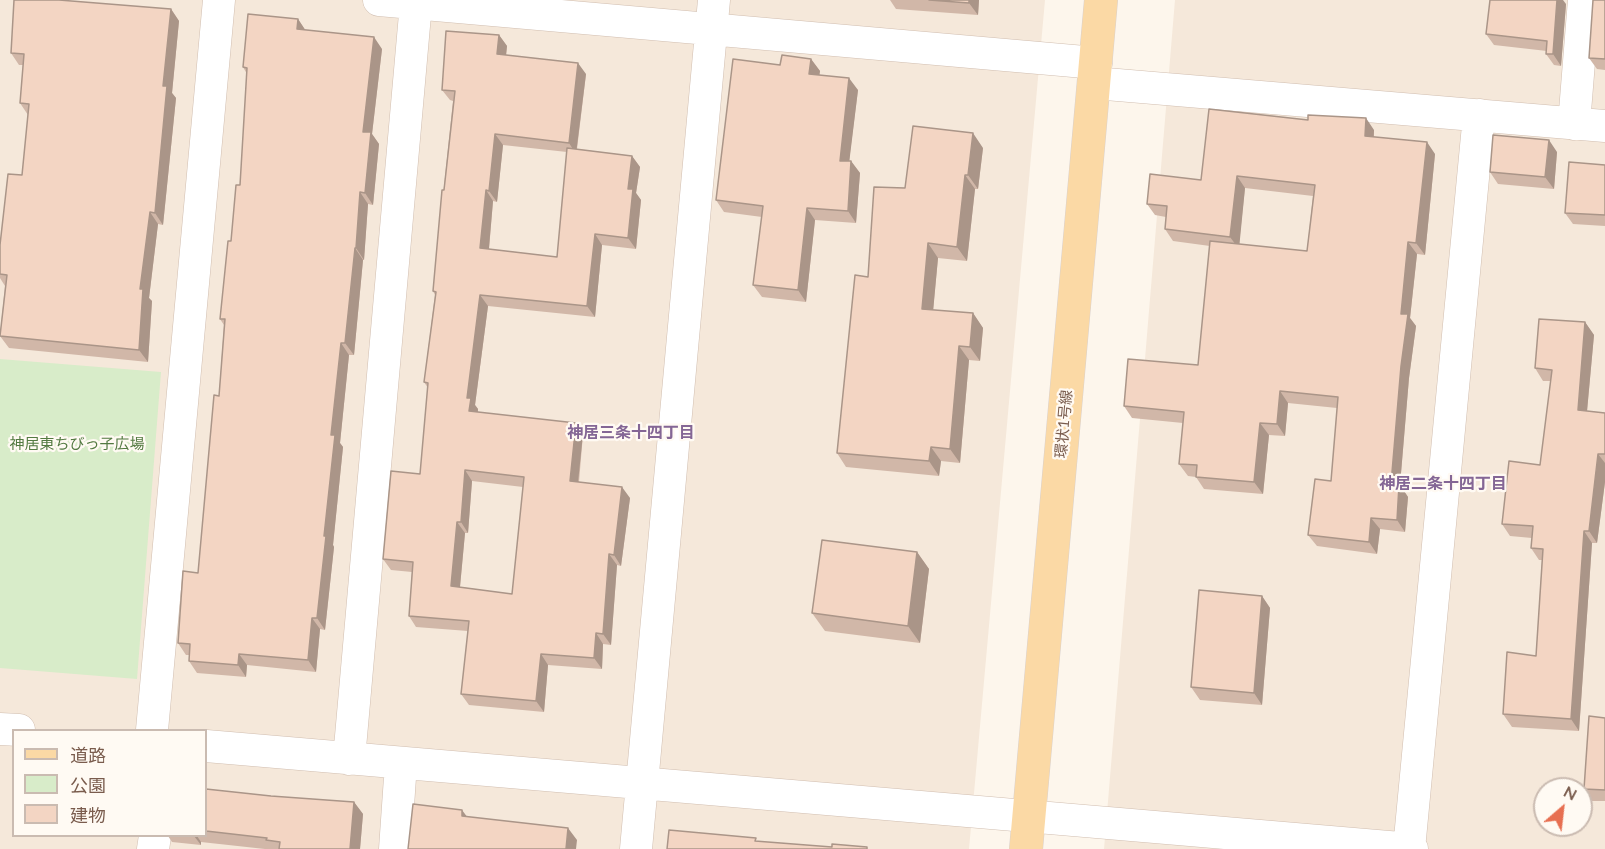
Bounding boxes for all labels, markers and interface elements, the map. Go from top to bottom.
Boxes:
street label: 環状1号線 [1052,389,1076,459]
district label: 神居三条十四丁目 [567,423,695,443]
park label: 神居東ちびっ子広場 [10,435,144,453]
district label: 神居二条十四丁目 [1379,474,1507,494]
legend [12,729,207,837]
text: 道路 [70,744,106,766]
text: 公園 [70,774,106,796]
north arrow [1533,777,1593,837]
text: N [1561,781,1581,804]
text: 建物 [70,804,106,826]

